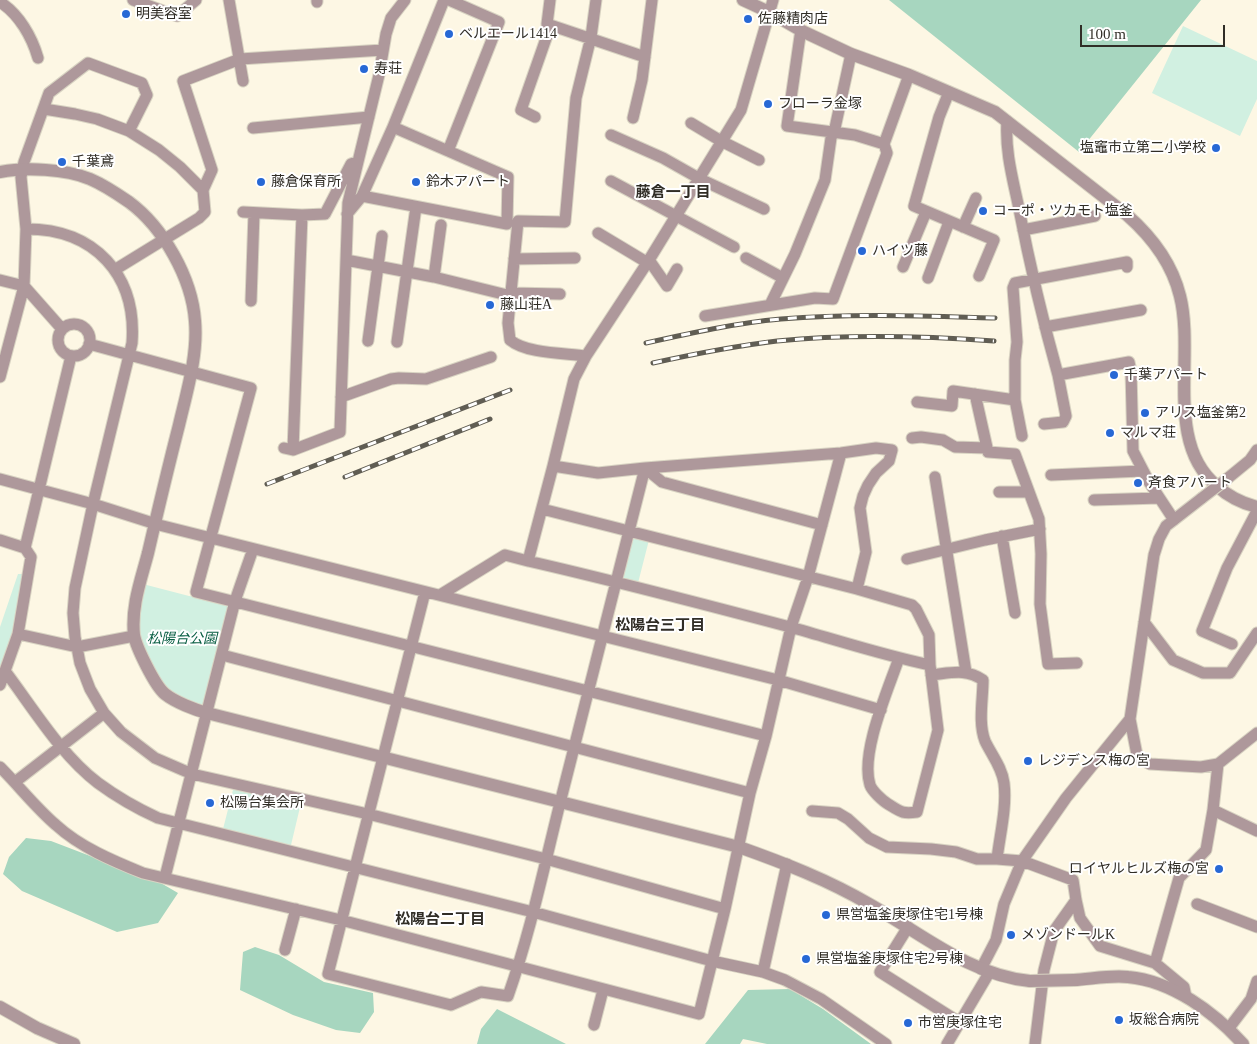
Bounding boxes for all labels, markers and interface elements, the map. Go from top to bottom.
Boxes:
place label: 明美容室 [136,6,192,22]
marker: 明美容室 [120,8,132,20]
place label: 佐藤精肉店 [758,11,828,27]
marker: 佐藤精肉店 [742,13,754,25]
scale bar [1082,15,1227,47]
place label: ベルエール1414 [459,26,557,42]
text: 100 m [1088,26,1126,42]
marker: ベルエール1414 [443,28,455,40]
place label: 寿荘 [374,61,402,77]
marker: 寿荘 [358,63,370,75]
place label: フローラ金塚 [778,96,862,112]
marker: フローラ金塚 [762,98,774,110]
place label: 塩竈市立第二小学校 [1080,140,1206,156]
marker: 塩竈市立第二小学校 [1210,142,1222,154]
place label: 千葉鳶 [72,154,114,170]
marker: 千葉鳶 [56,156,68,168]
place label: 藤倉保育所 [271,174,341,190]
place label: 鈴木アパート [426,174,510,190]
marker: 藤倉保育所 [255,176,267,188]
marker: 鈴木アパート [410,176,422,188]
district label: 藤倉一丁目 [636,184,710,202]
place label: コーポ・ツカモト塩釜 [993,203,1133,219]
marker: コーポ・ツカモト塩釜 [977,205,989,217]
place label: ハイツ藤 [872,243,928,259]
marker: ハイツ藤 [856,245,868,257]
place label: 藤山荘A [500,297,552,313]
marker: 藤山荘A [484,299,496,311]
place label: 千葉アパート [1124,367,1208,383]
marker: 千葉アパート [1108,369,1120,381]
place label: アリス塩釜第2 [1155,405,1246,421]
marker: アリス塩釜第2 [1139,407,1151,419]
place label: マルマ荘 [1120,425,1176,441]
marker: マルマ荘 [1104,427,1116,439]
place label: 斉食アパート [1148,475,1232,491]
marker: 斉食アパート [1132,477,1144,489]
district label: 松陽台三丁目 [615,617,705,635]
park label: 松陽台公園 [147,631,217,647]
place label: レジデンス梅の宮 [1038,753,1150,769]
marker: レジデンス梅の宮 [1022,755,1034,767]
place label: 松陽台集会所 [220,795,304,811]
marker: 松陽台集会所 [204,797,216,809]
place label: ロイヤルヒルズ梅の宮 [1069,861,1209,877]
marker: ロイヤルヒルズ梅の宮 [1213,863,1225,875]
place label: 県営塩釜庚塚住宅1号棟 [836,907,983,923]
marker: 県営塩釜庚塚住宅1号棟 [820,909,832,921]
district label: 松陽台二丁目 [395,911,485,929]
place label: メゾンドールK [1021,927,1115,943]
marker: メゾンドールK [1005,929,1017,941]
place label: 県営塩釜庚塚住宅2号棟 [816,951,963,967]
marker: 県営塩釜庚塚住宅2号棟 [800,953,812,965]
place label: 坂総合病院 [1129,1012,1199,1028]
marker: 坂総合病院 [1113,1014,1125,1026]
place label: 市営庚塚住宅 [918,1015,1002,1031]
marker: 市営庚塚住宅 [902,1017,914,1029]

